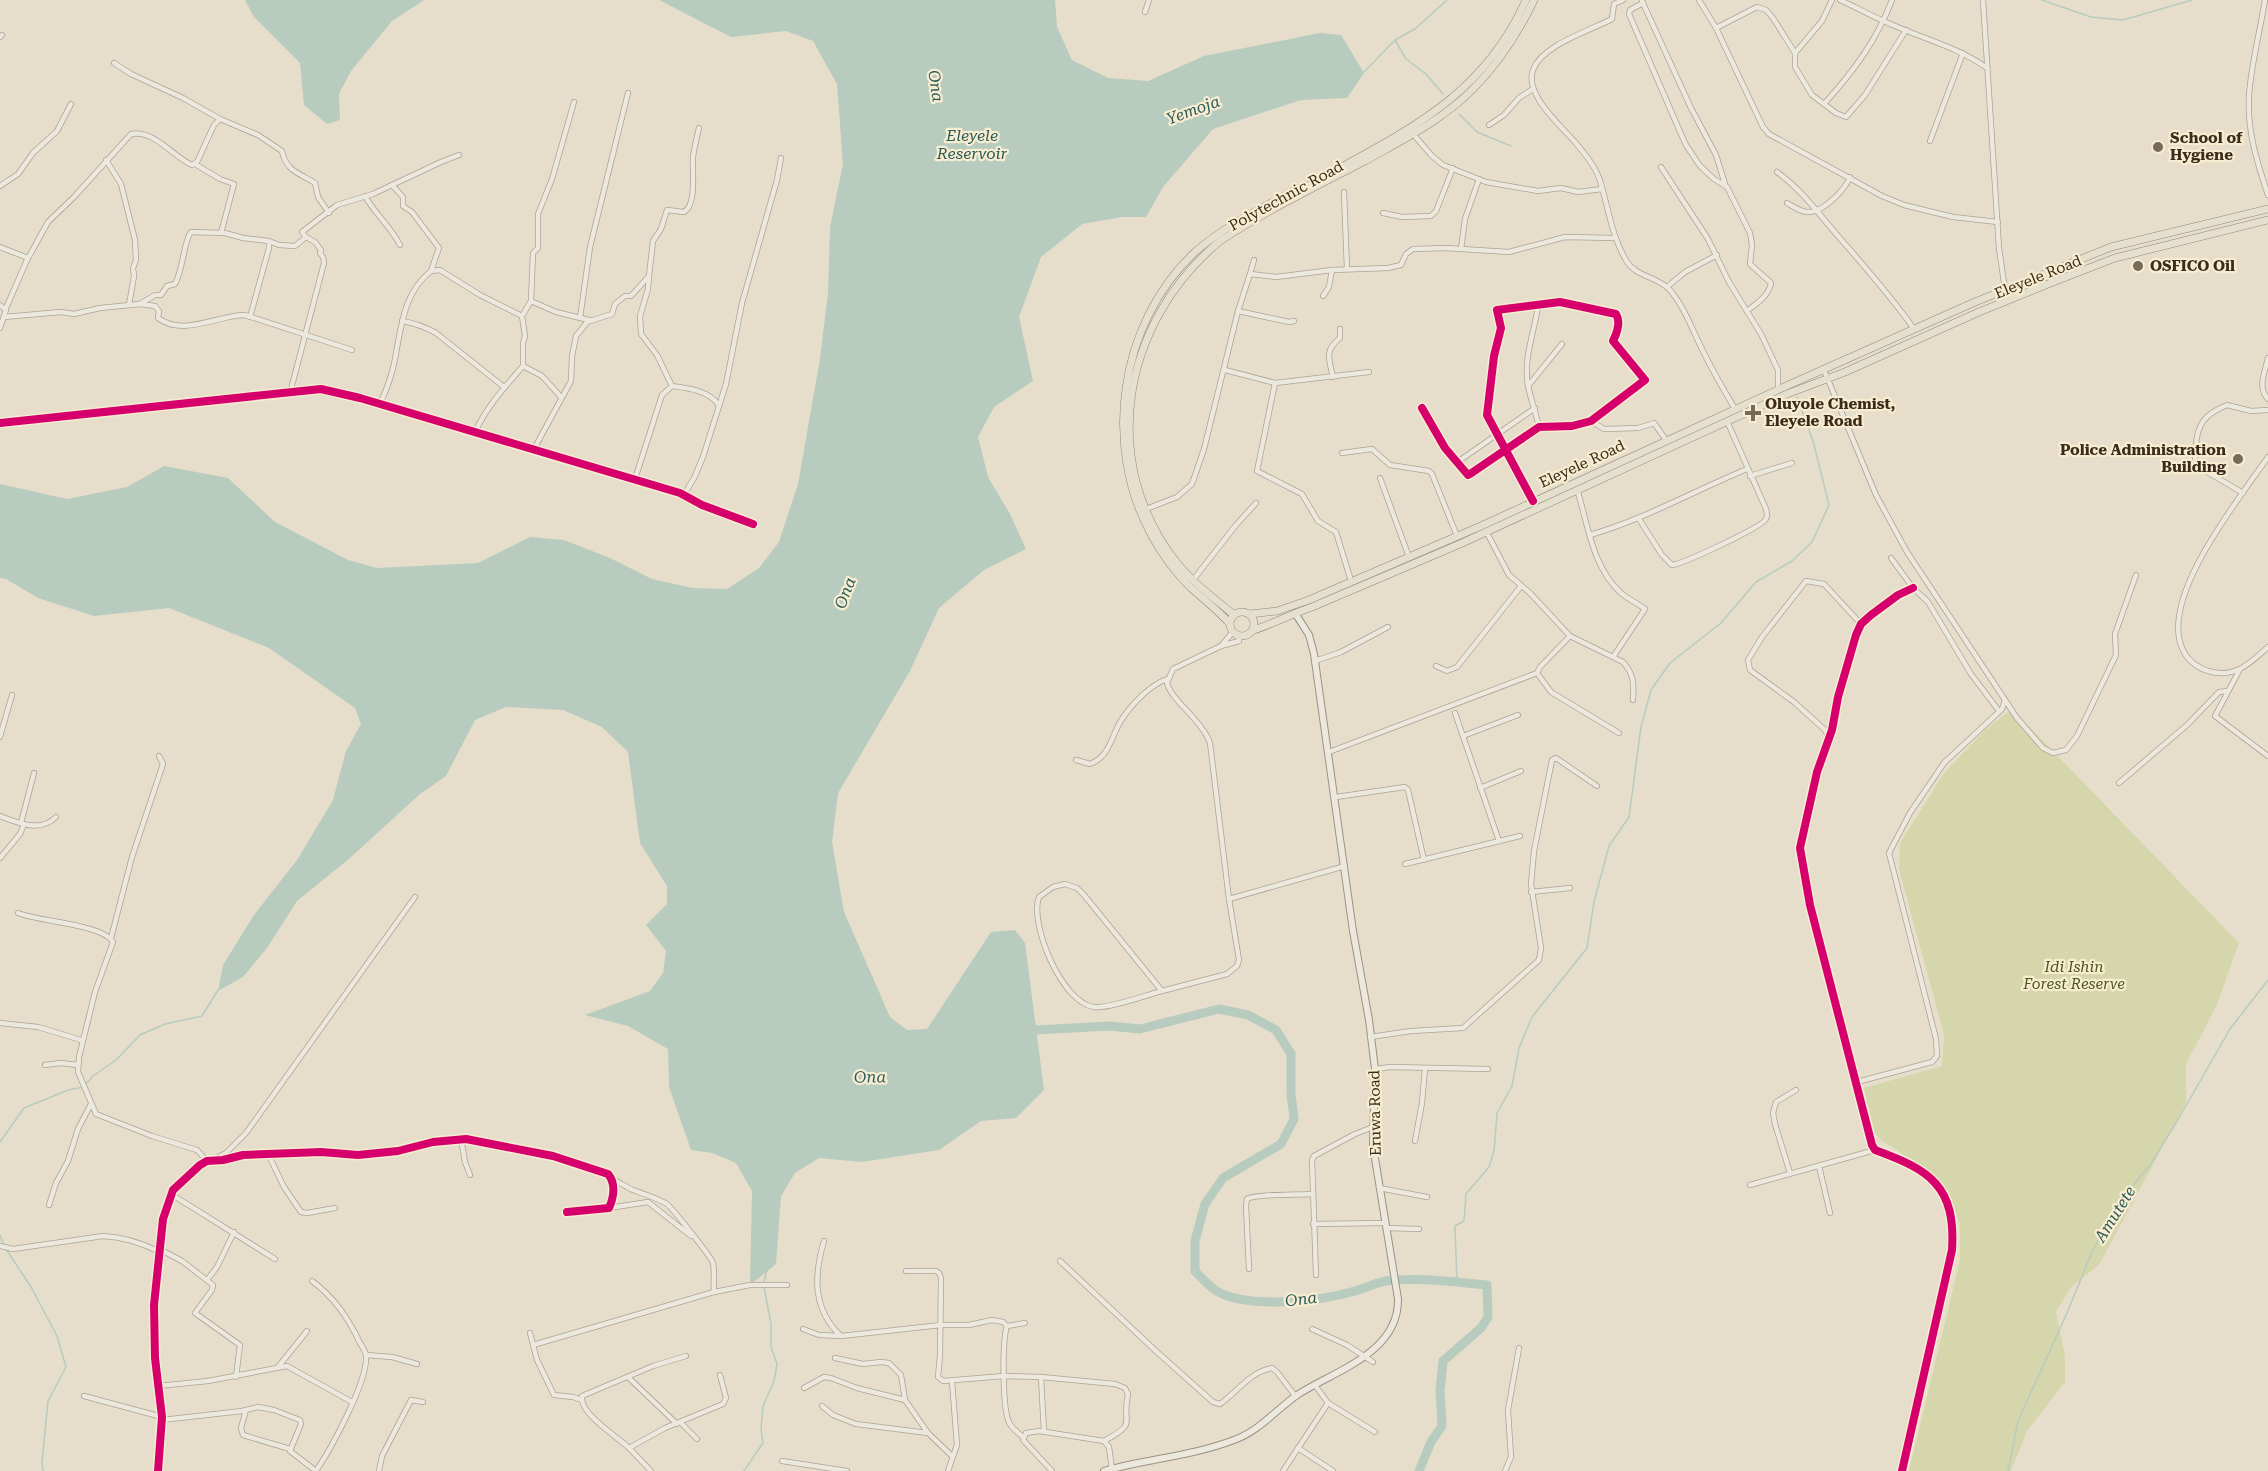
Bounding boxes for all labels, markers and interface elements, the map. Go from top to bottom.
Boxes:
water label: Ona [924,69,948,104]
water label: Yemoja [1164,91,1223,128]
water label: Eleyele Reservoir [936,126,1008,163]
place label: School of Hygiene [2170,129,2243,164]
marker: School of Hygiene [2151,140,2165,154]
street label: Polytechnic Road [1226,157,1347,235]
street label: Eleyele Road [1992,251,2085,303]
place label: OSFICO Oil [2150,257,2235,275]
marker: OSFICO Oil [2131,259,2145,273]
place label: Oluyole Chemist, Eleyele Road [1765,395,1896,430]
marker: Oluyole Chemist, Eleyele Road [1746,406,1760,420]
street label: Eleyele Road [1536,436,1628,492]
place label: Police Administration Building [2060,441,2227,476]
marker: Police Administration Building [2231,452,2245,466]
water label: Ona [830,574,860,611]
park label: Idi Ishin Forest Reserve [2022,958,2125,993]
water label: Ona [854,1067,887,1087]
street label: Eruwa Road [1365,1069,1385,1156]
water label: Amutete [2090,1183,2140,1246]
water label: Ona [1284,1288,1318,1310]

